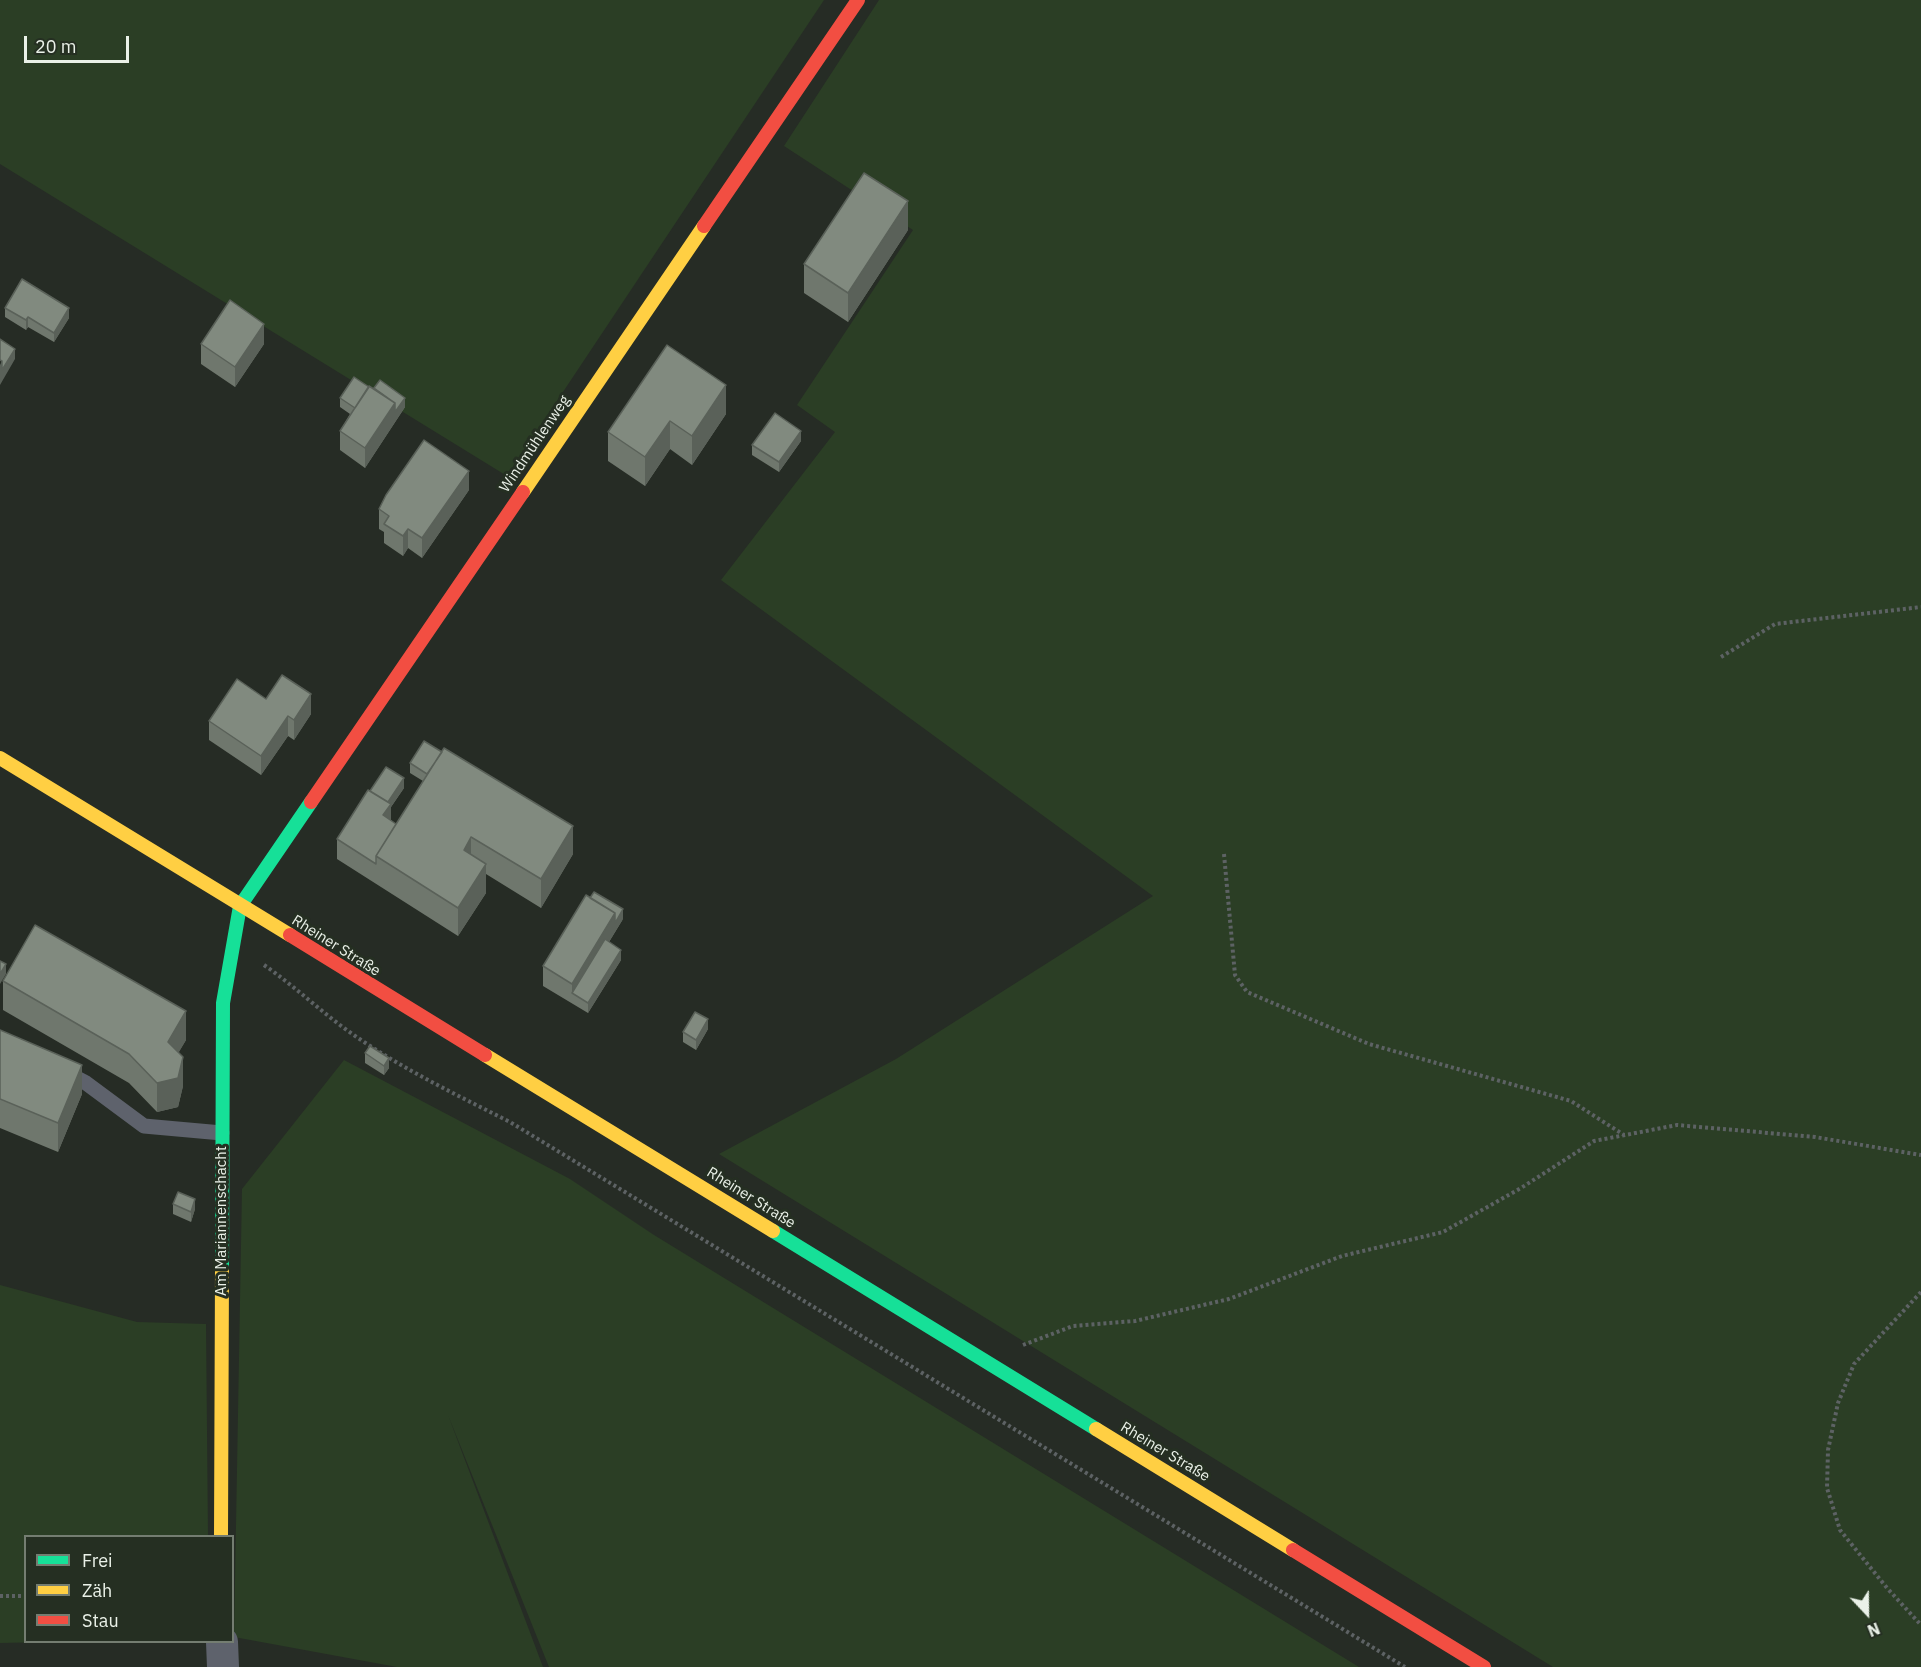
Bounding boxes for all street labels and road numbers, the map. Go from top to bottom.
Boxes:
street label: Windmühlenweg [496,392,574,496]
street label: Rheiner Straße [288,912,384,980]
street label: Am Mariannenschacht [213,1146,231,1296]
street label: Rheiner Straße [703,1164,799,1232]
street label: Rheiner Straße [1117,1418,1213,1486]

